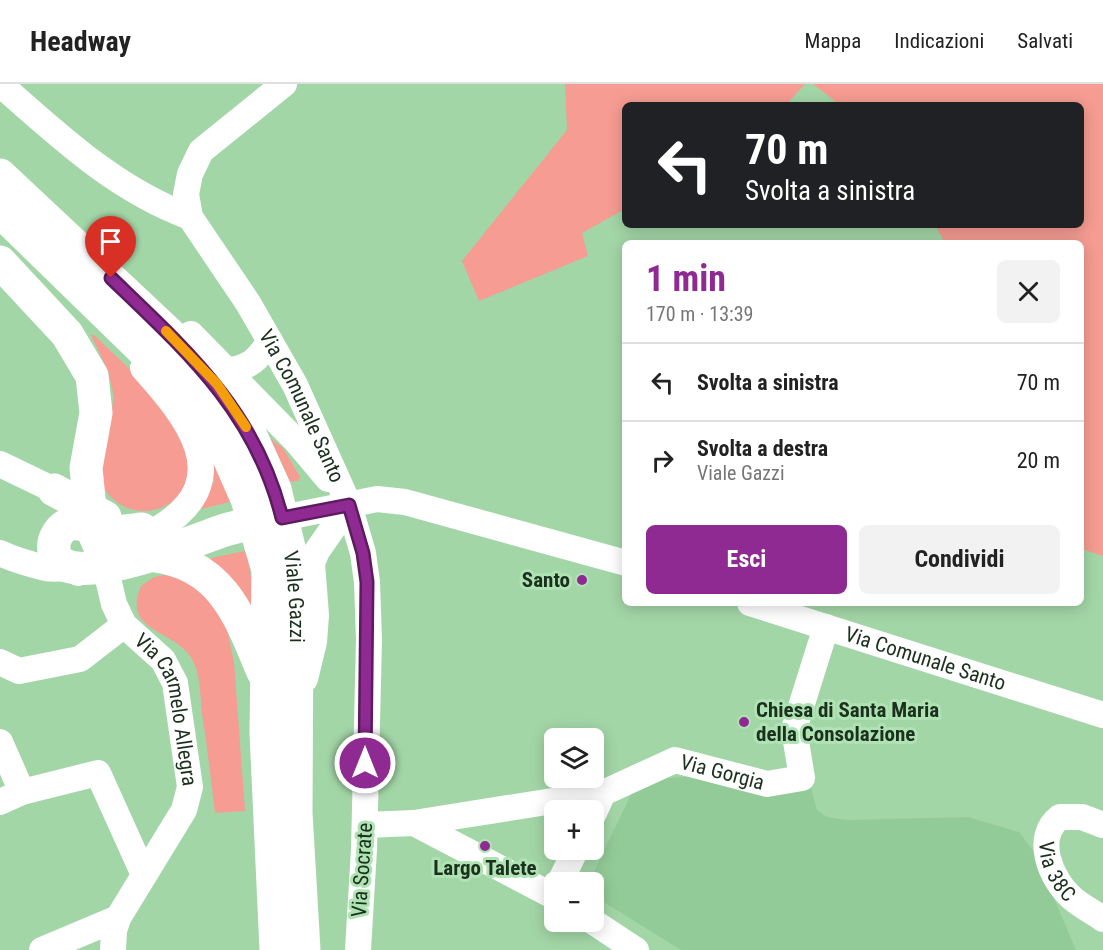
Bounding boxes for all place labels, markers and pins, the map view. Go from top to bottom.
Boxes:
pin [85,216,136,278]
place label: Santo [522,568,570,592]
marker: Santo [575,573,589,587]
place label: Chiesa di Santa Maria della Consolazione [756,698,939,746]
marker: Chiesa di Santa Maria della Consolazione [737,715,751,729]
marker: Largo Talete [478,839,492,853]
place label: Largo Talete [433,856,537,880]

